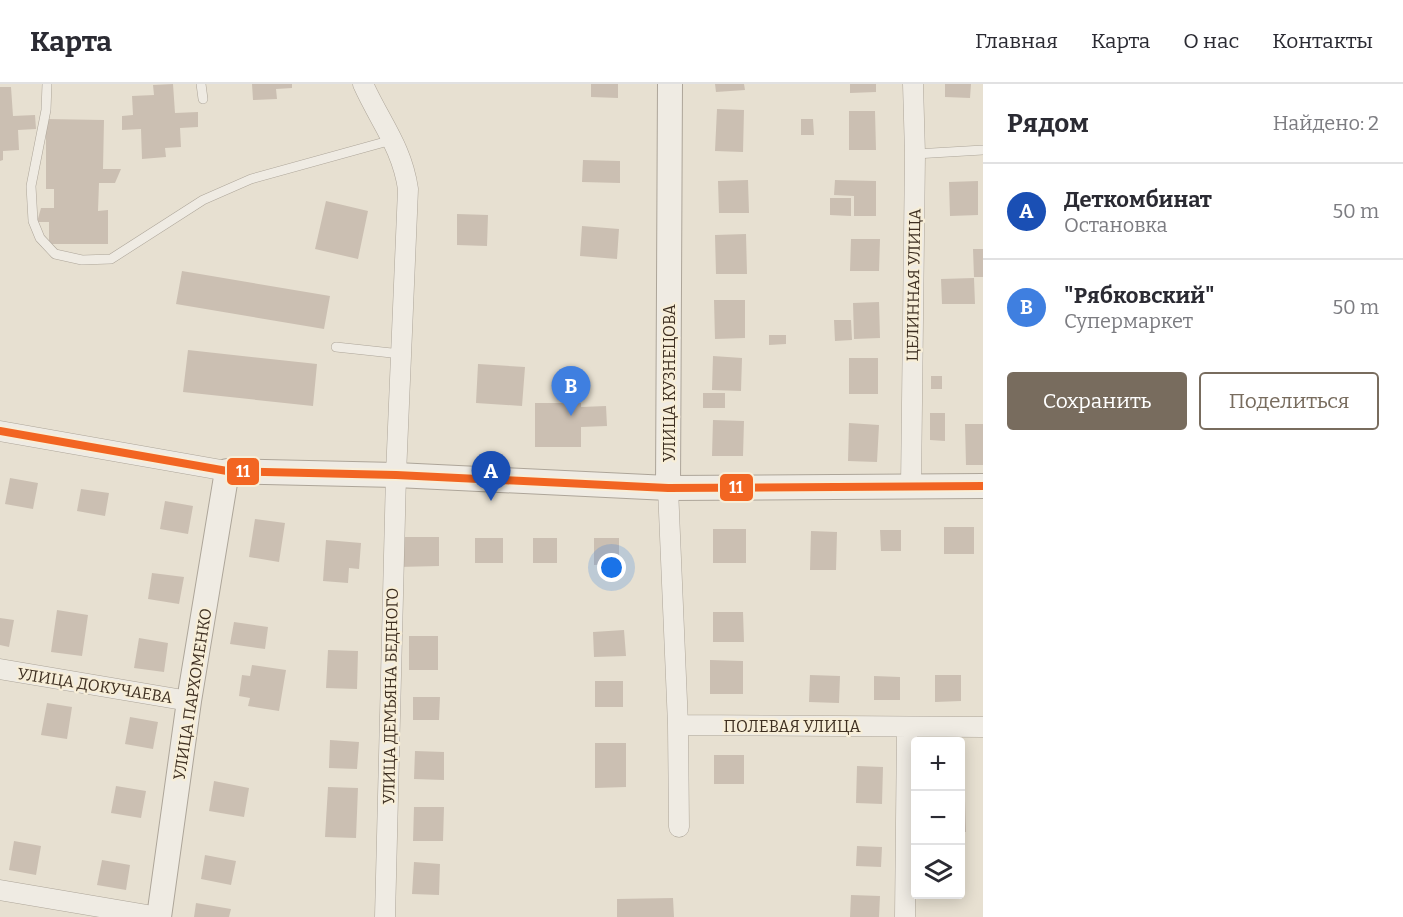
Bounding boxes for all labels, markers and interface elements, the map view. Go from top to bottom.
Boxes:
text: Карта [30,25,112,58]
text: Главная [975,28,1058,54]
text: Карта [1091,28,1150,54]
text: О нас [1183,28,1239,54]
text: Контакты [1272,28,1373,54]
text: Рядом [1007,108,1089,139]
text: Найдено: 2 [1273,111,1379,135]
text: Деткомбинат [1064,186,1212,213]
text: A [1019,199,1034,223]
text: 50 m [1332,199,1379,223]
street label: ЦЕЛИННАЯ УЛИЦА [903,208,924,362]
text: Остановка [1064,213,1167,237]
text: "Рябковский" [1064,282,1215,309]
text: B [1020,295,1033,319]
text: 50 m [1332,295,1379,319]
street label: УЛИЦА КУЗНЕЦОВА [660,303,679,462]
text: Супермаркет [1064,309,1193,333]
pin: B [552,366,590,416]
button: Сохранить [1007,372,1187,430]
button: Поделиться [1199,372,1379,430]
pin: A [472,452,510,501]
line badge: 11 [226,457,260,486]
text: 11 [236,462,250,481]
line badge: 11 [719,473,754,502]
text: 11 [729,478,743,497]
your location [597,553,626,582]
street label: УЛИЦА ДЕМЬЯНА БЕДНОГО [379,587,402,805]
street label: УЛИЦА ПАРХОМЕНКО [170,607,215,781]
street label: УЛИЦА ДОКУЧАЕВА [16,664,174,707]
street label: ПОЛЕВАЯ УЛИЦА [723,717,861,736]
map controls [911,737,965,899]
button: + [911,737,965,791]
button: − [911,791,965,845]
button: layers [911,845,965,899]

